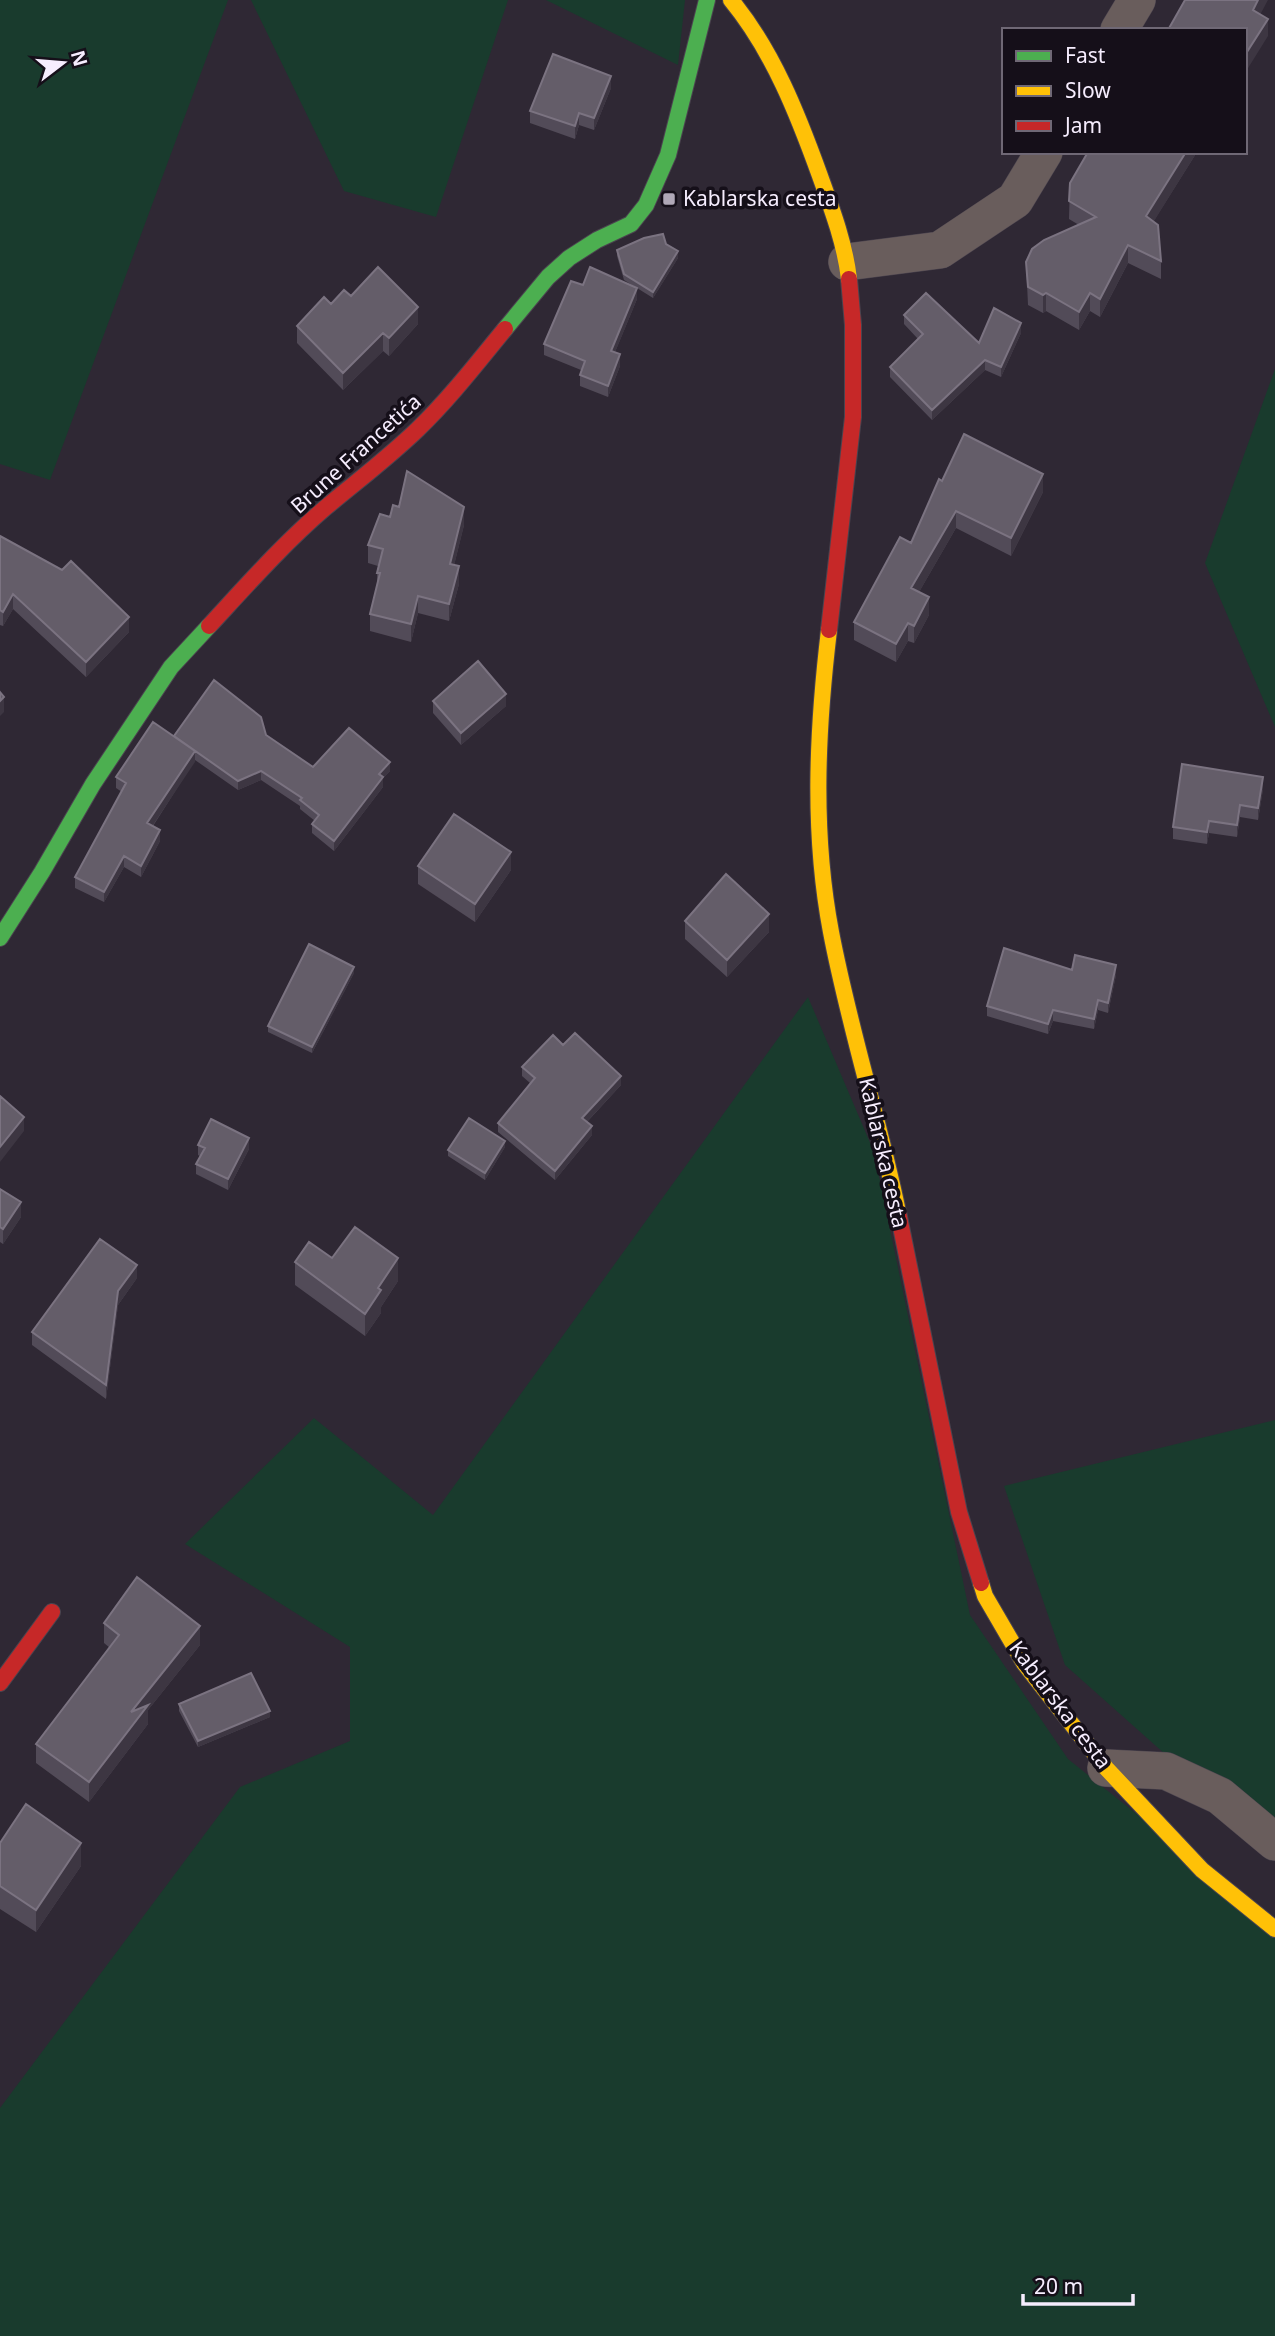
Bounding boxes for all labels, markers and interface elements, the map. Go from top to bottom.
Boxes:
north arrow [28,28,98,98]
legend [1002,28,1247,154]
text: Fast [1065,41,1106,69]
text: N [65,47,94,69]
text: Slow [1065,76,1111,104]
text: Jam [1063,111,1102,139]
place label: Kablarska cesta [683,184,836,212]
marker: Kablarska cesta [661,191,677,207]
street label: Brune Francetića [284,387,426,519]
street label: Kablarska cesta [853,1075,915,1231]
street label: Kablarska cesta [1003,1635,1118,1774]
scale bar [1023,2262,1133,2306]
text: 20 m [1034,2272,1083,2300]

